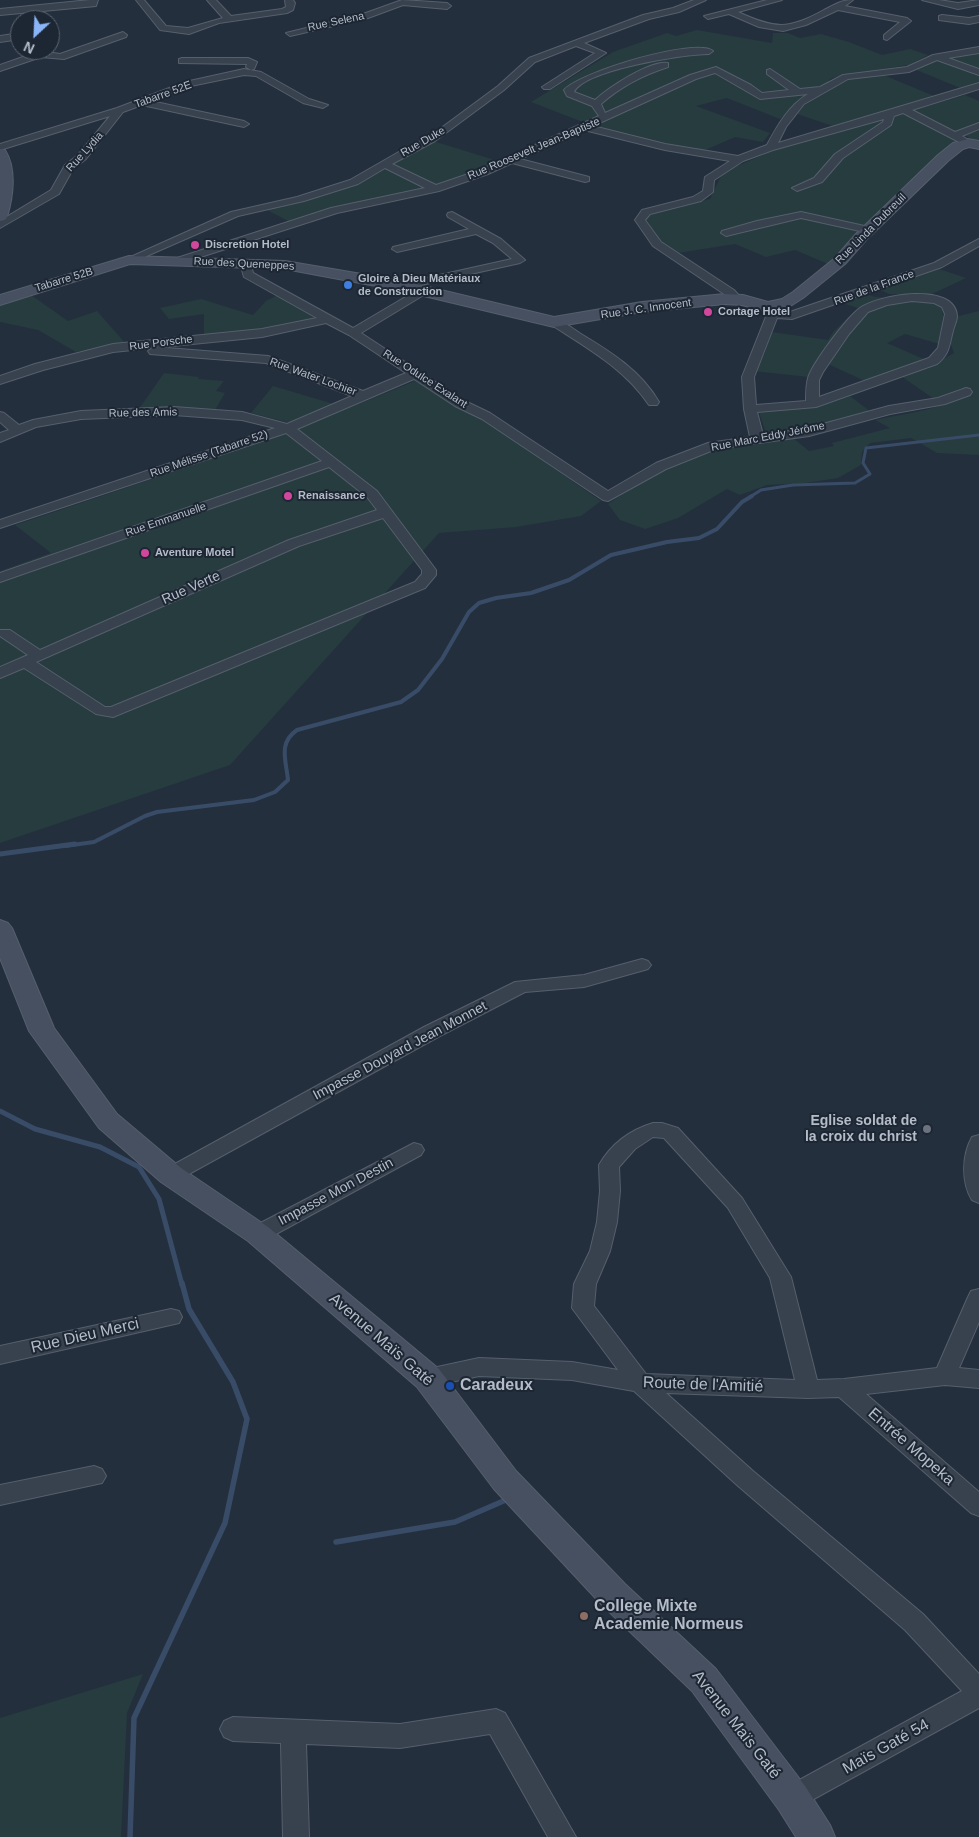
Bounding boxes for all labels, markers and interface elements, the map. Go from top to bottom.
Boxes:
north arrow [10,10,60,60]
street label: Rue Selena [307,10,365,34]
text: N [21,38,37,57]
street label: Tabarre 52E [133,79,193,111]
street label: Rue Roosevelt Jean-Baptiste [466,115,602,183]
street label: Rue Duke [399,124,447,160]
street label: Rue Lydia [64,129,106,175]
street label: Rue Linda Dubreuil [833,191,909,267]
place label: Discretion Hotel [205,238,289,252]
marker: Discretion Hotel [189,239,201,251]
street label: Rue des Queneppes [193,255,295,273]
street label: Tabarre 52B [33,265,95,295]
street label: Rue de la France [832,267,916,309]
place label: Gloire à Dieu Matériaux de Construction [358,272,480,298]
marker: Gloire à Dieu Matériaux de Construction [342,279,354,291]
street label: Rue J. C. Innocent [600,296,692,322]
place label: Cortage Hotel [718,305,790,319]
marker: Cortage Hotel [702,306,714,318]
street label: Rue Porsche [129,333,193,353]
street label: Rue Odulce Exalant [380,347,470,411]
street label: Rue Water Lochier [268,355,358,399]
street label: Rue des Amis [109,406,177,420]
street label: Rue Marc Eddy Jérôme [710,419,826,455]
street label: Rue Mélisse (Tabarre 52) [148,428,270,480]
place label: Renaissance [298,489,365,503]
marker: Renaissance [282,490,294,502]
street label: Rue Emmanuelle [124,500,208,540]
place label: Aventure Motel [155,546,234,560]
marker: Aventure Motel [139,547,151,559]
street label: Rue Verte [159,568,223,608]
street label: Impasse Douyard Jean Monnet [310,998,490,1104]
place label: Eglise soldat de la croix du christ [805,1113,917,1146]
marker: Eglise soldat de la croix du christ [921,1123,933,1135]
street label: Impasse Mon Destin [276,1155,396,1229]
street label: Avenue Maïs Gaté [325,1289,437,1391]
street label: Rue Dieu Merci [29,1314,141,1358]
street label: Route de l'Amitié [642,1373,764,1397]
place label: Caradeux [460,1376,533,1396]
marker: Caradeux [444,1380,456,1392]
street label: Entrée Mopeka [864,1404,958,1490]
place label: College Mixte Academie Normeus [594,1597,743,1635]
marker: College Mixte Academie Normeus [578,1610,590,1622]
street label: Avenue Maïs Gaté [688,1667,784,1783]
street label: Maïs Gaté 54 [839,1715,933,1779]

